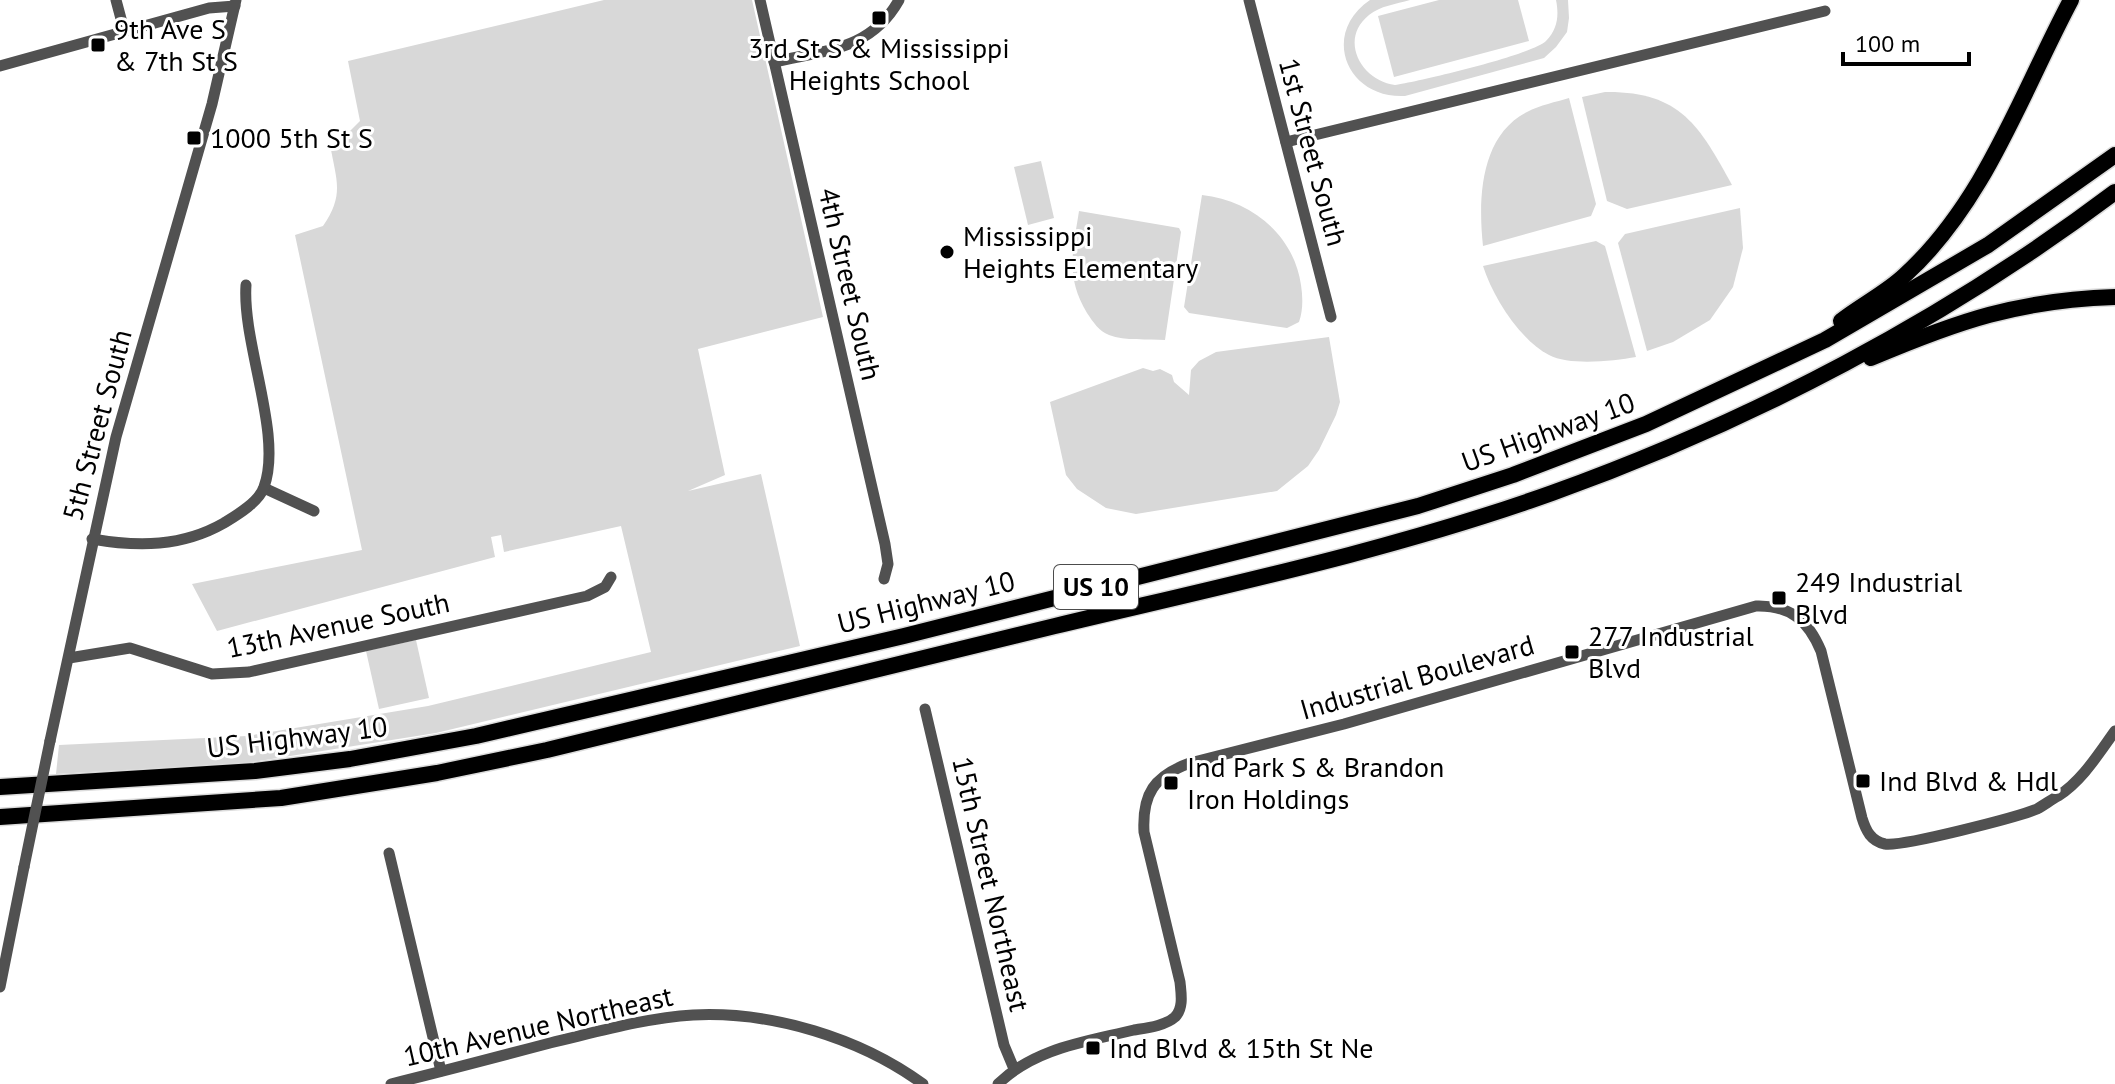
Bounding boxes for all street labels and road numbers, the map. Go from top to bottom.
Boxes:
street label: 1st Street South [1271,54,1356,250]
street label: 4th Street South [810,184,891,384]
street label: 5th Street South [53,325,140,524]
street label: US Highway 10 [1456,383,1640,480]
street label: US Highway 10 [833,562,1019,641]
road number: US 10 [1054,565,1138,609]
street label: 13th Avenue South [223,583,453,666]
street label: Industrial Boulevard [1296,625,1538,728]
street label: US Highway 10 [204,707,389,766]
street label: 15th Street Northeast [944,753,1039,1015]
street label: 10th Avenue Northeast [400,976,677,1074]

